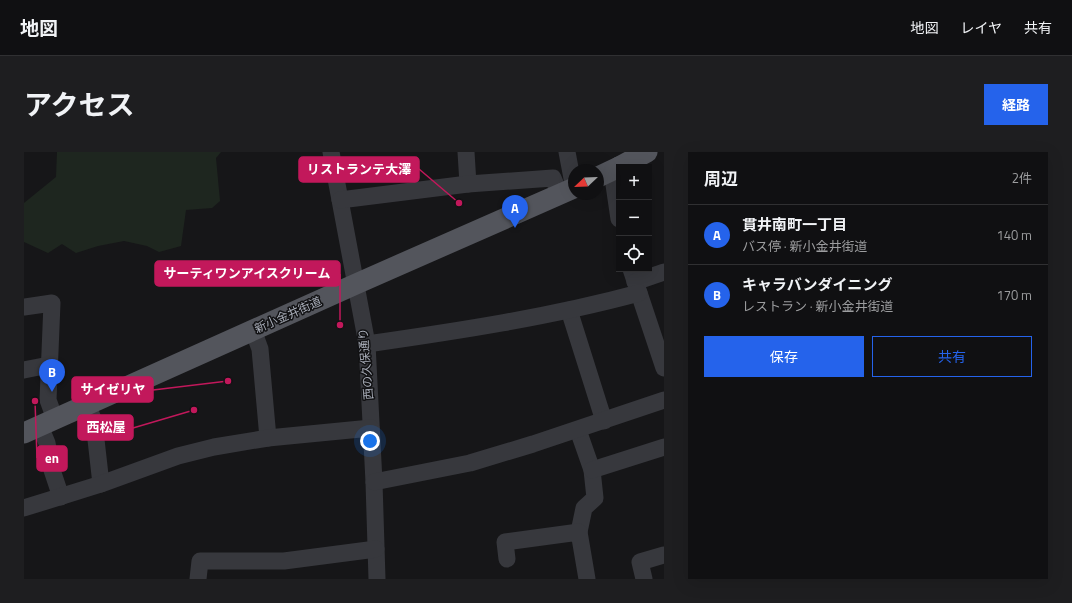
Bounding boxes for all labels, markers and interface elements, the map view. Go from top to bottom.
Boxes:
text: 地図 [20,13,58,42]
text: 地図 [910,17,938,38]
text: レイヤ [960,17,1002,38]
text: 共有 [1024,17,1052,38]
text: アクセス [24,83,135,126]
button: 経路 [984,84,1048,125]
callout: リストランテ大澤 [299,157,419,182]
text: リストランテ大澤 [307,159,411,179]
north arrow [568,164,604,200]
map controls [616,164,652,272]
button: + [616,164,652,200]
text: 周辺 [704,166,738,192]
text: 2件 [1012,168,1032,188]
pin: A [502,195,528,228]
button: − [616,200,652,236]
text: 貫井南町一丁目 [742,213,847,236]
text: A [713,225,721,245]
text: 140 m [996,225,1032,245]
button: locate [616,236,652,272]
text: バス停 · 新小金井街道 [742,236,868,256]
callout: サーティワンアイスクリーム [155,261,340,286]
text: サーティワンアイスクリーム [164,263,330,283]
text: キャラバンダイニング [742,273,893,296]
text: B [713,285,721,305]
text: 170 m [996,285,1032,305]
street label: 新小金井街道 [251,291,325,338]
text: レストラン · 新小金井街道 [742,296,894,316]
street label: 西の久保通り [353,327,378,401]
button: 保存 [704,336,864,377]
button: 共有 [872,336,1032,377]
pin: B [39,359,65,392]
callout: サイゼリヤ [72,377,153,402]
text: サイゼリヤ [80,379,146,399]
callout: 西松屋 [78,415,133,440]
text: 西松屋 [86,417,126,437]
your location [360,431,380,451]
callout: en [37,446,67,471]
text: en [45,448,59,468]

